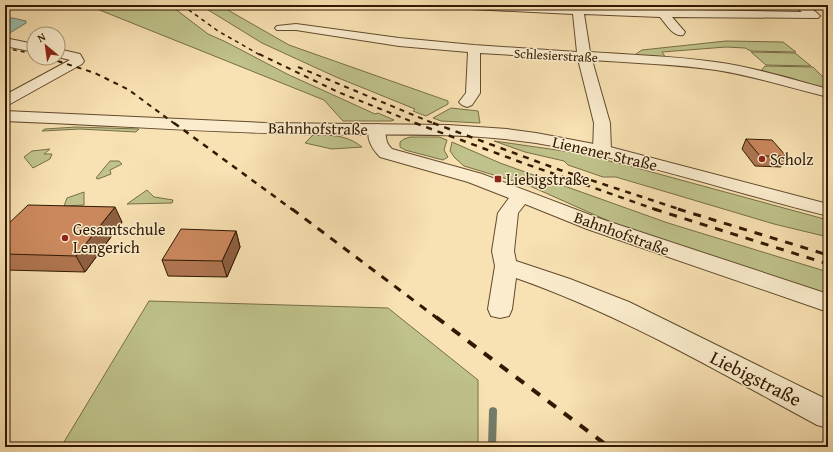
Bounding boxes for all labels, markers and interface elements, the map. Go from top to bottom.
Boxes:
north arrow [26,26,66,66]
text: N [34,28,49,46]
street label: Schlesierstraße [513,44,598,67]
street label: Bahnhofstraße [268,115,368,141]
street label: Lienener Straße [550,129,660,177]
place label: Scholz [770,147,813,171]
marker: Scholz [757,154,767,164]
place label: Liebigstraße [506,167,589,191]
marker: Liebigstraße [493,174,503,184]
street label: Bahnhofstraße [571,205,673,261]
place label: Gesamtschule Lengerich [73,217,165,259]
marker: Gesamtschule Lengerich [60,233,70,243]
street label: Liebigstraße [706,343,807,413]

